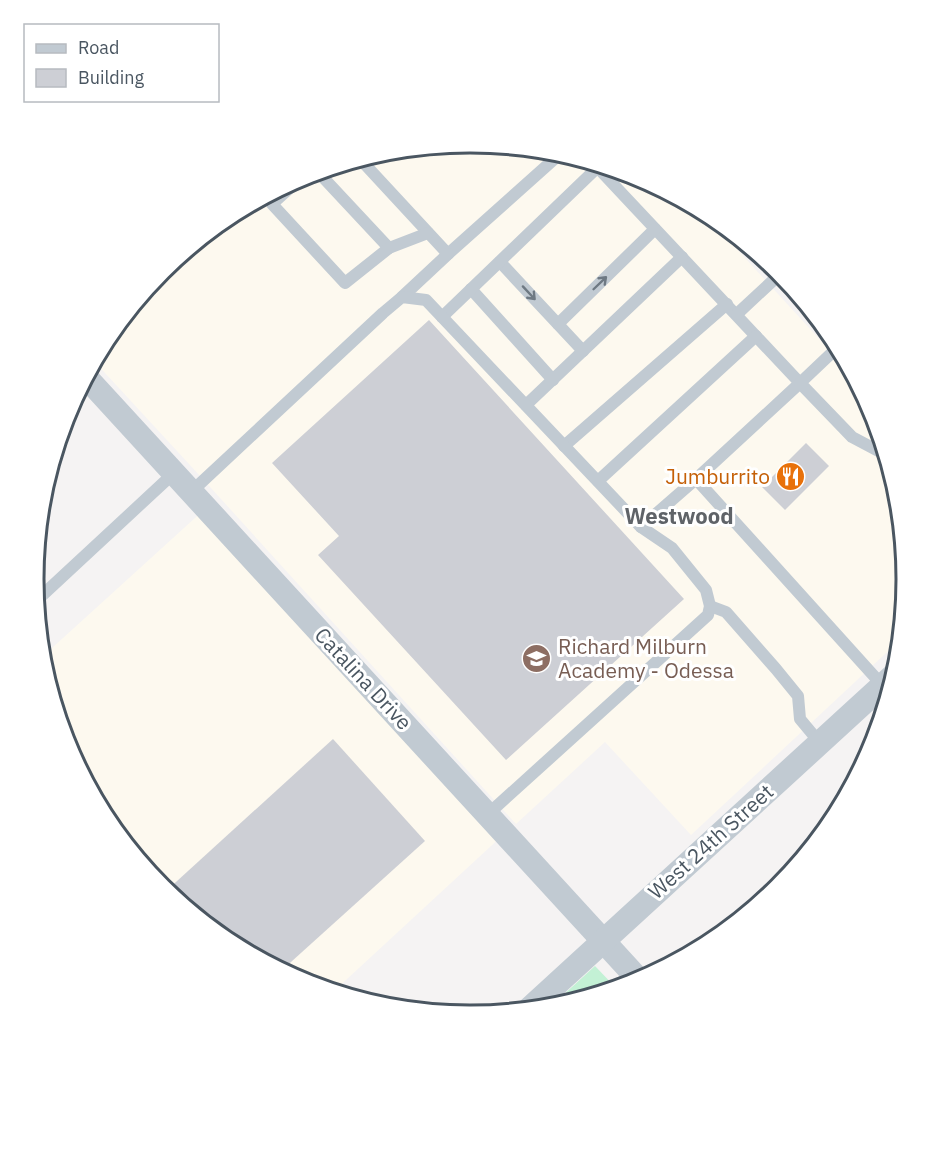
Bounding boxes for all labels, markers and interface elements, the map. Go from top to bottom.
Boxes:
legend [24,24,219,102]
text: Road [78,36,119,59]
text: Building [78,66,145,89]
one-way arrow [592,276,607,290]
one-way arrow [522,285,536,300]
restaurant icon: Jumburrito [775,461,807,493]
place label: Jumburrito [665,462,770,490]
district label: Westwood [624,501,734,530]
street label: Catalina Drive [309,621,419,736]
place label: Richard Milburn Academy - Odessa [558,632,734,684]
school or university icon: Richard Milburn Academy - Odessa [521,643,553,675]
street label: West 24th Street [642,778,779,905]

